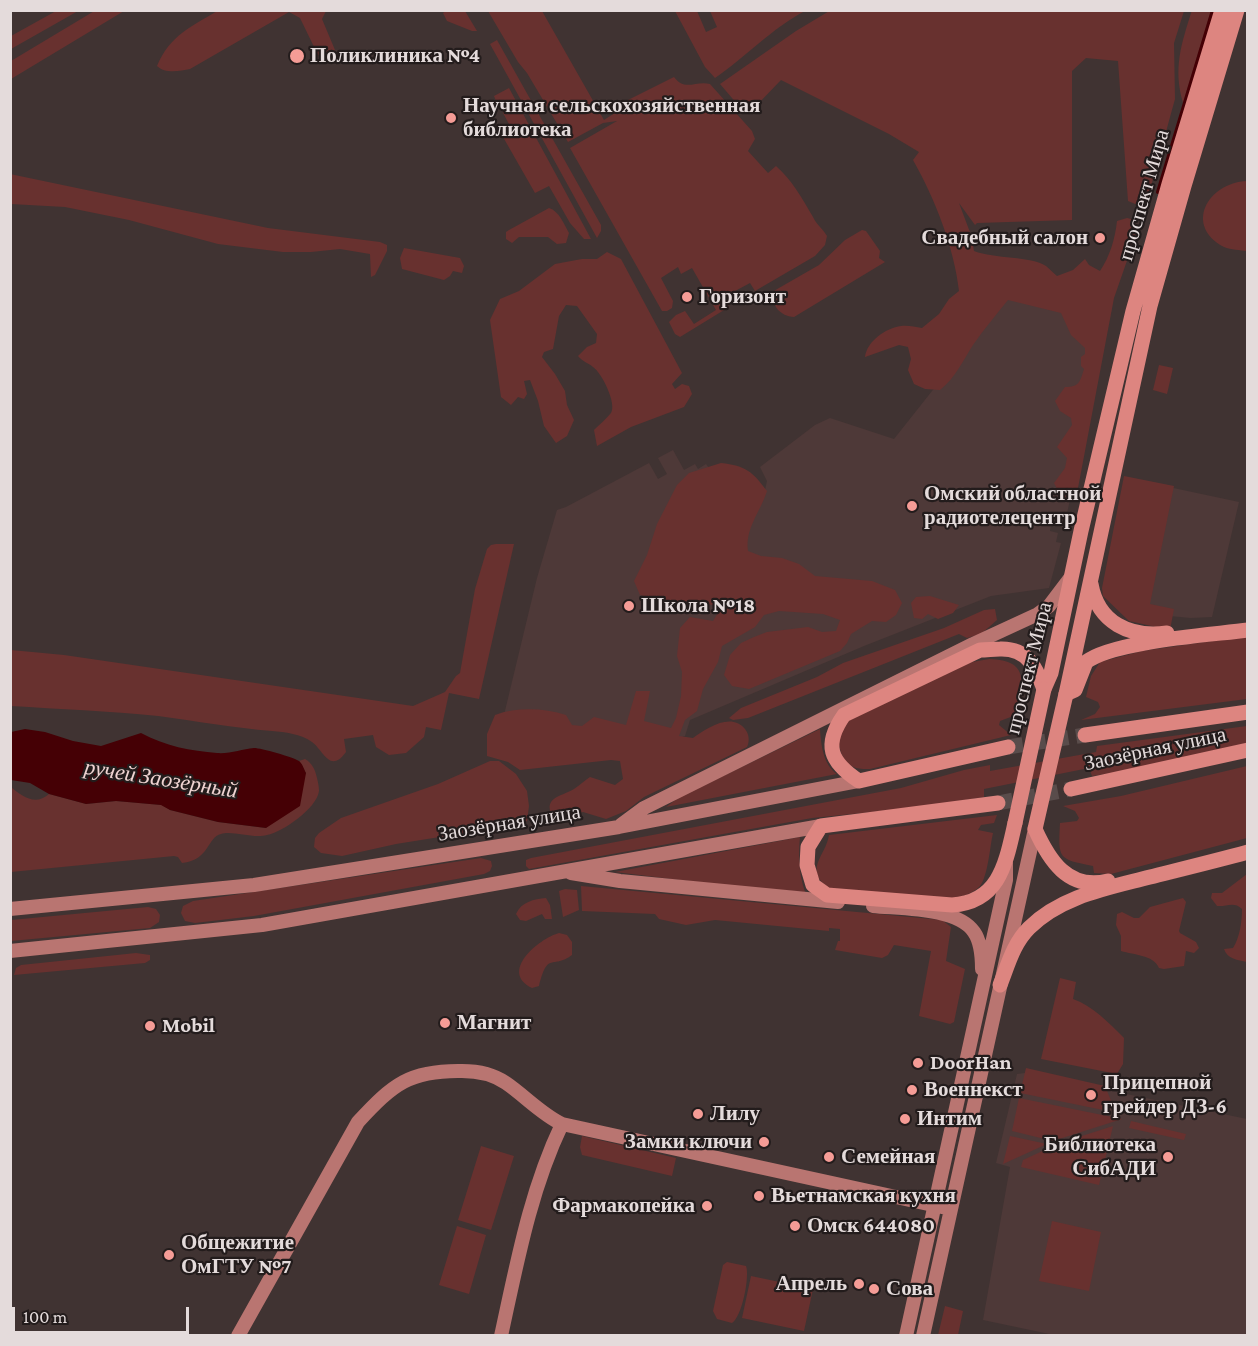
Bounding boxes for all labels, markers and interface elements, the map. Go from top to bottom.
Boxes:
place label: Поликлиника №4 [310,43,480,69]
marker: Поликлиника №4 [288,47,306,65]
place label: Научная сельскохозяйственная библиотека [463,93,760,143]
marker: Научная сельскохозяйственная библиотека [444,111,458,125]
street label: проспект Мира [1113,126,1175,264]
place label: Свадебный салон [921,225,1088,251]
marker: Свадебный салон [1093,231,1107,245]
place label: Горизонт [699,284,786,310]
marker: Горизонт [680,290,694,304]
place label: Омский областной радиотелецентр [924,481,1101,531]
marker: Омский областной радиотелецентр [905,499,919,513]
place label: Школа №18 [641,593,755,619]
marker: Школа №18 [622,599,636,613]
street label: проспект Мира [1000,599,1058,737]
street label: Заозёрная улица [1082,722,1228,776]
water label: ручей Заозёрный [83,754,239,804]
street label: Заозёрная улица [436,799,582,847]
place label: Магнит [457,1010,531,1036]
place label: Mobil [162,1013,215,1039]
marker: Магнит [438,1016,452,1030]
marker: Mobil [143,1019,157,1033]
place label: DoorHan [930,1050,1011,1076]
marker: DoorHan [911,1056,925,1070]
place label: Прицепной грейдер ДЗ-6 [1103,1070,1227,1120]
place label: Военнекст [924,1077,1023,1103]
marker: Военнекст [905,1083,919,1097]
marker: Прицепной грейдер ДЗ-6 [1084,1088,1098,1102]
place label: Лилу [710,1101,760,1127]
place label: Интим [917,1106,982,1132]
marker: Лилу [691,1107,705,1121]
marker: Интим [898,1112,912,1126]
place label: Замки ключи [625,1129,752,1155]
place label: Библиотека СибАДИ [1044,1132,1156,1182]
marker: Замки ключи [757,1135,771,1149]
place label: Семейная [841,1144,935,1170]
marker: Семейная [822,1150,836,1164]
marker: Библиотека СибАДИ [1161,1150,1175,1164]
place label: Вьетнамская кухня [771,1183,956,1209]
marker: Вьетнамская кухня [752,1189,766,1203]
place label: Фармакопейка [552,1193,695,1219]
marker: Фармакопейка [700,1199,714,1213]
place label: Омск 644080 [807,1213,935,1239]
marker: Омск 644080 [788,1219,802,1233]
place label: Общежитие ОмГТУ №7 [181,1230,294,1280]
marker: Общежитие ОмГТУ №7 [162,1248,176,1262]
place label: Апрель [776,1271,847,1297]
place label: Сова [886,1276,933,1302]
marker: Апрель [852,1277,866,1291]
marker: Сова [867,1282,881,1296]
scale bar [15,1295,192,1333]
text: 100 m [23,1307,67,1327]

